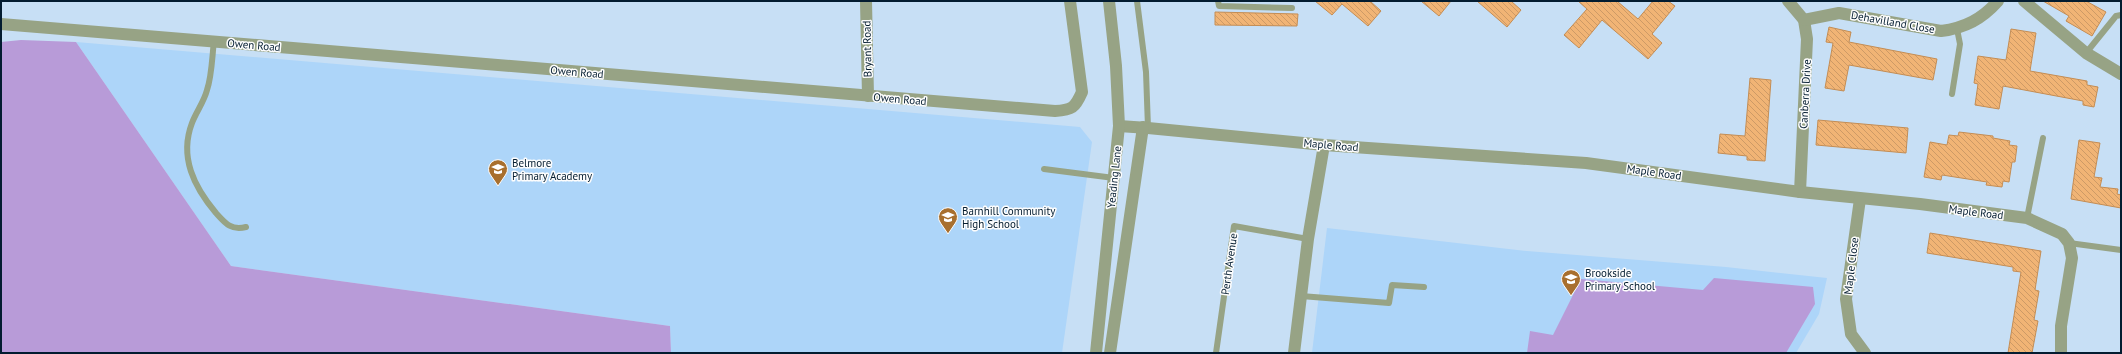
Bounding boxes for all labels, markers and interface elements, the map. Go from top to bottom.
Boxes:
street label: Dehavilland Close [1850,8,1936,36]
street label: Bryant Road [860,20,874,77]
street label: Owen Road [227,36,281,54]
street label: Canberra Drive [1796,58,1814,129]
street label: Owen Road [550,63,604,81]
street label: Owen Road [873,90,927,108]
street label: Maple Road [1303,136,1359,154]
street label: Yeading Lane [1104,145,1124,209]
place label: Belmore Primary Academy [512,156,593,183]
school or university icon: Belmore Primary Academy [487,158,509,186]
street label: Maple Road [1626,161,1682,183]
street label: Maple Road [1948,202,2004,222]
place label: Barnhill Community High School [962,204,1056,231]
school or university icon: Barnhill Community High School [937,206,959,234]
street label: Perth Avenue [1218,232,1240,296]
street label: Maple Close [1841,236,1861,295]
place label: Brookside Primary School [1585,266,1656,293]
school or university icon: Brookside Primary School [1560,268,1582,296]

